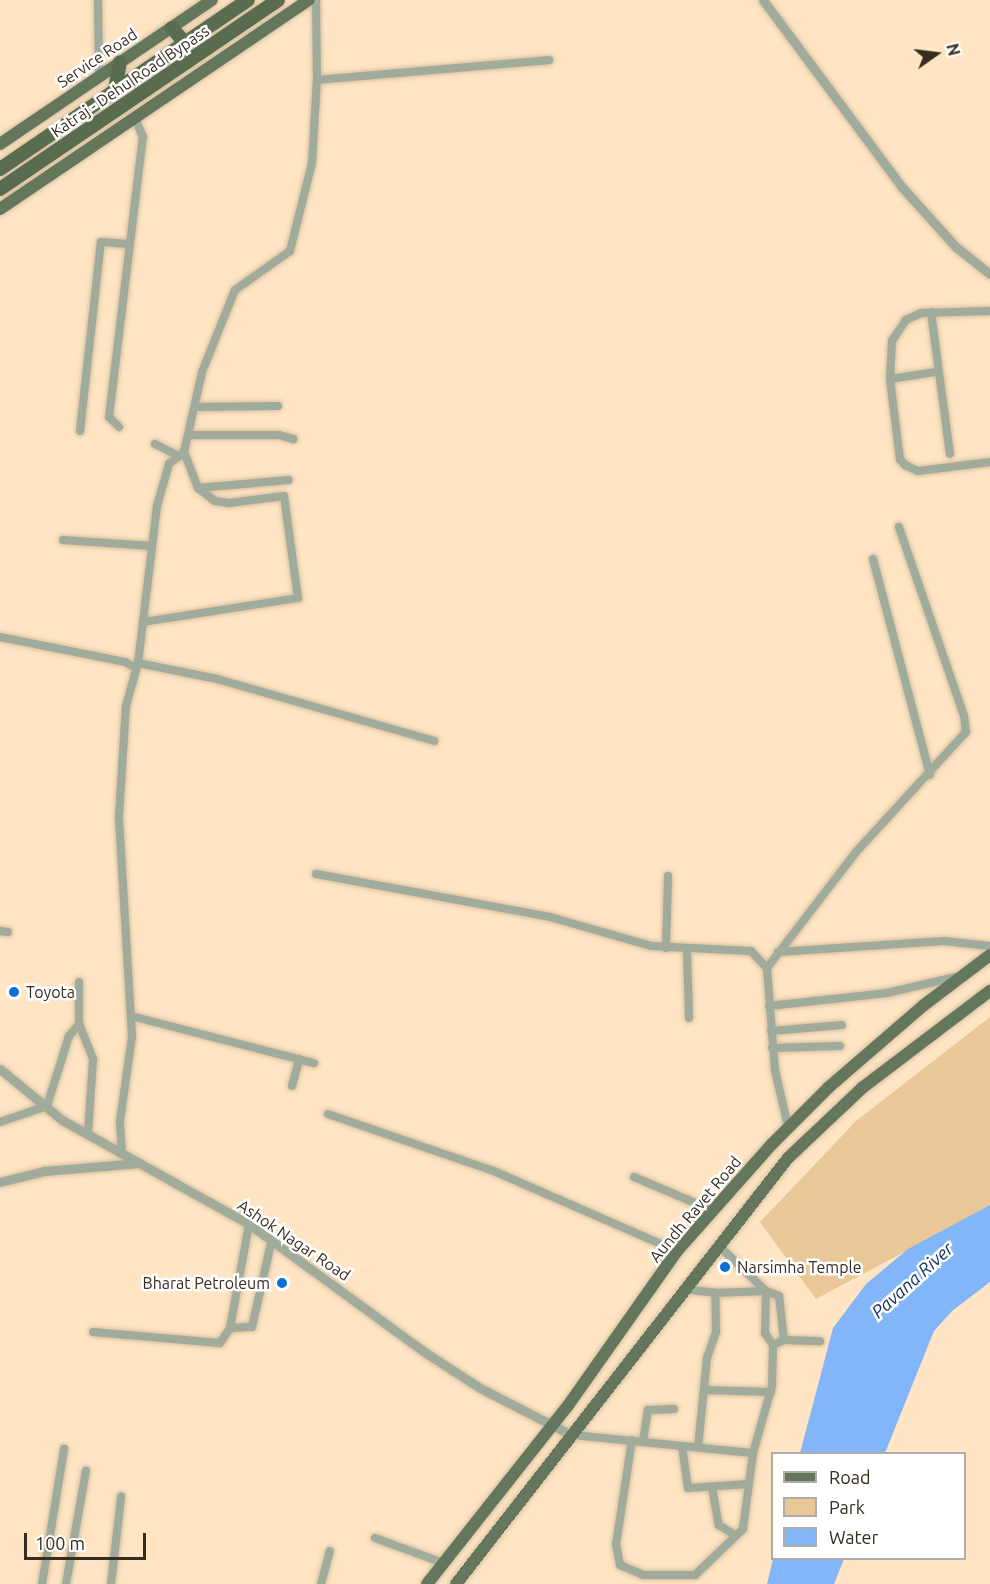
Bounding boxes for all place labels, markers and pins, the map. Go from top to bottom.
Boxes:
place label: Toyota [26,982,75,1002]
marker: Toyota [7,985,21,999]
place label: Narsimha Temple [737,1257,862,1277]
marker: Narsimha Temple [718,1260,732,1274]
place label: Bharat Petroleum [143,1273,270,1293]
marker: Bharat Petroleum [275,1276,289,1290]

